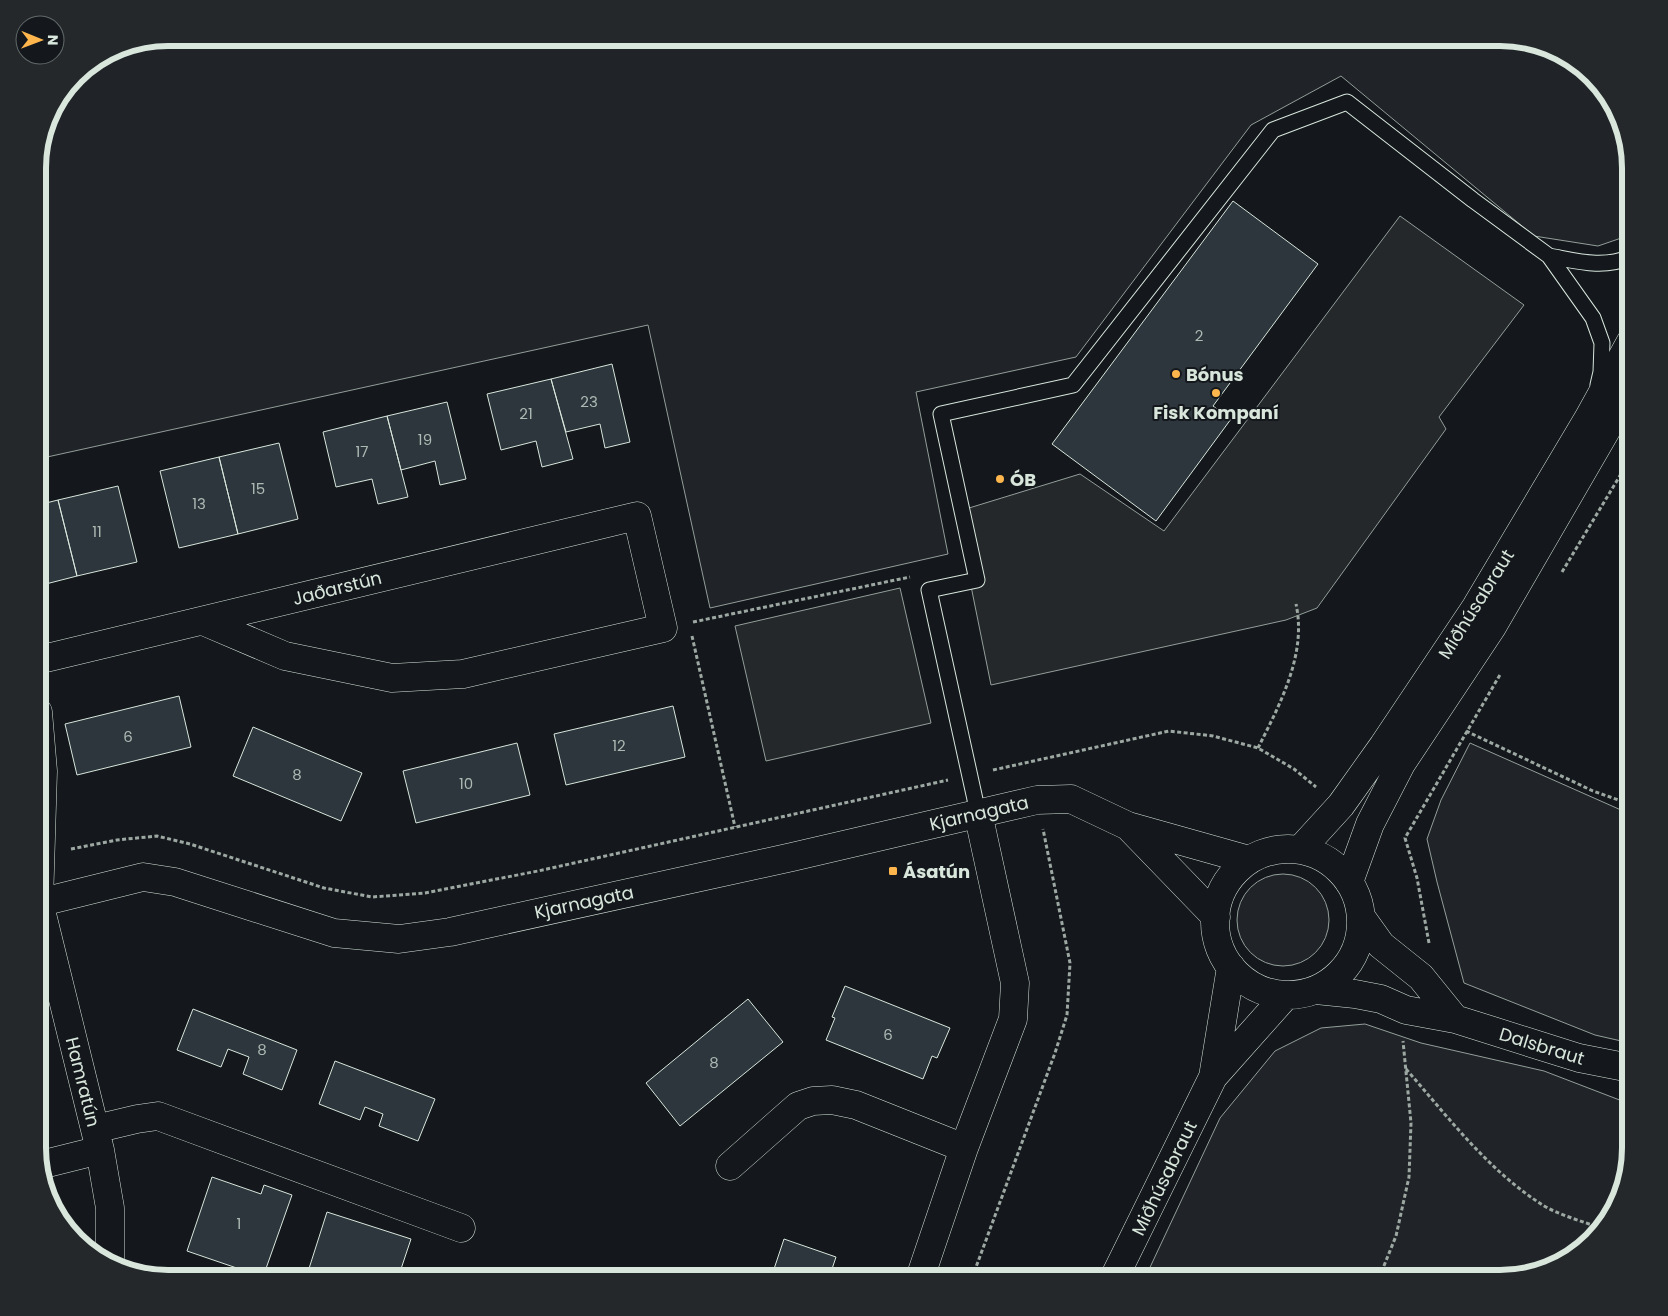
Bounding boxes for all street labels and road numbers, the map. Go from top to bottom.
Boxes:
street label: Miðhúsabraut [1432,544,1520,664]
street label: Jaðarstún [290,565,384,611]
street label: Kjarnagata [927,789,1031,837]
street label: Kjarnagata [532,879,636,925]
street label: Dalsbraut [1496,1021,1588,1071]
street label: Hamratún [60,1035,106,1129]
street label: Miðhúsabraut [1125,1116,1203,1240]

